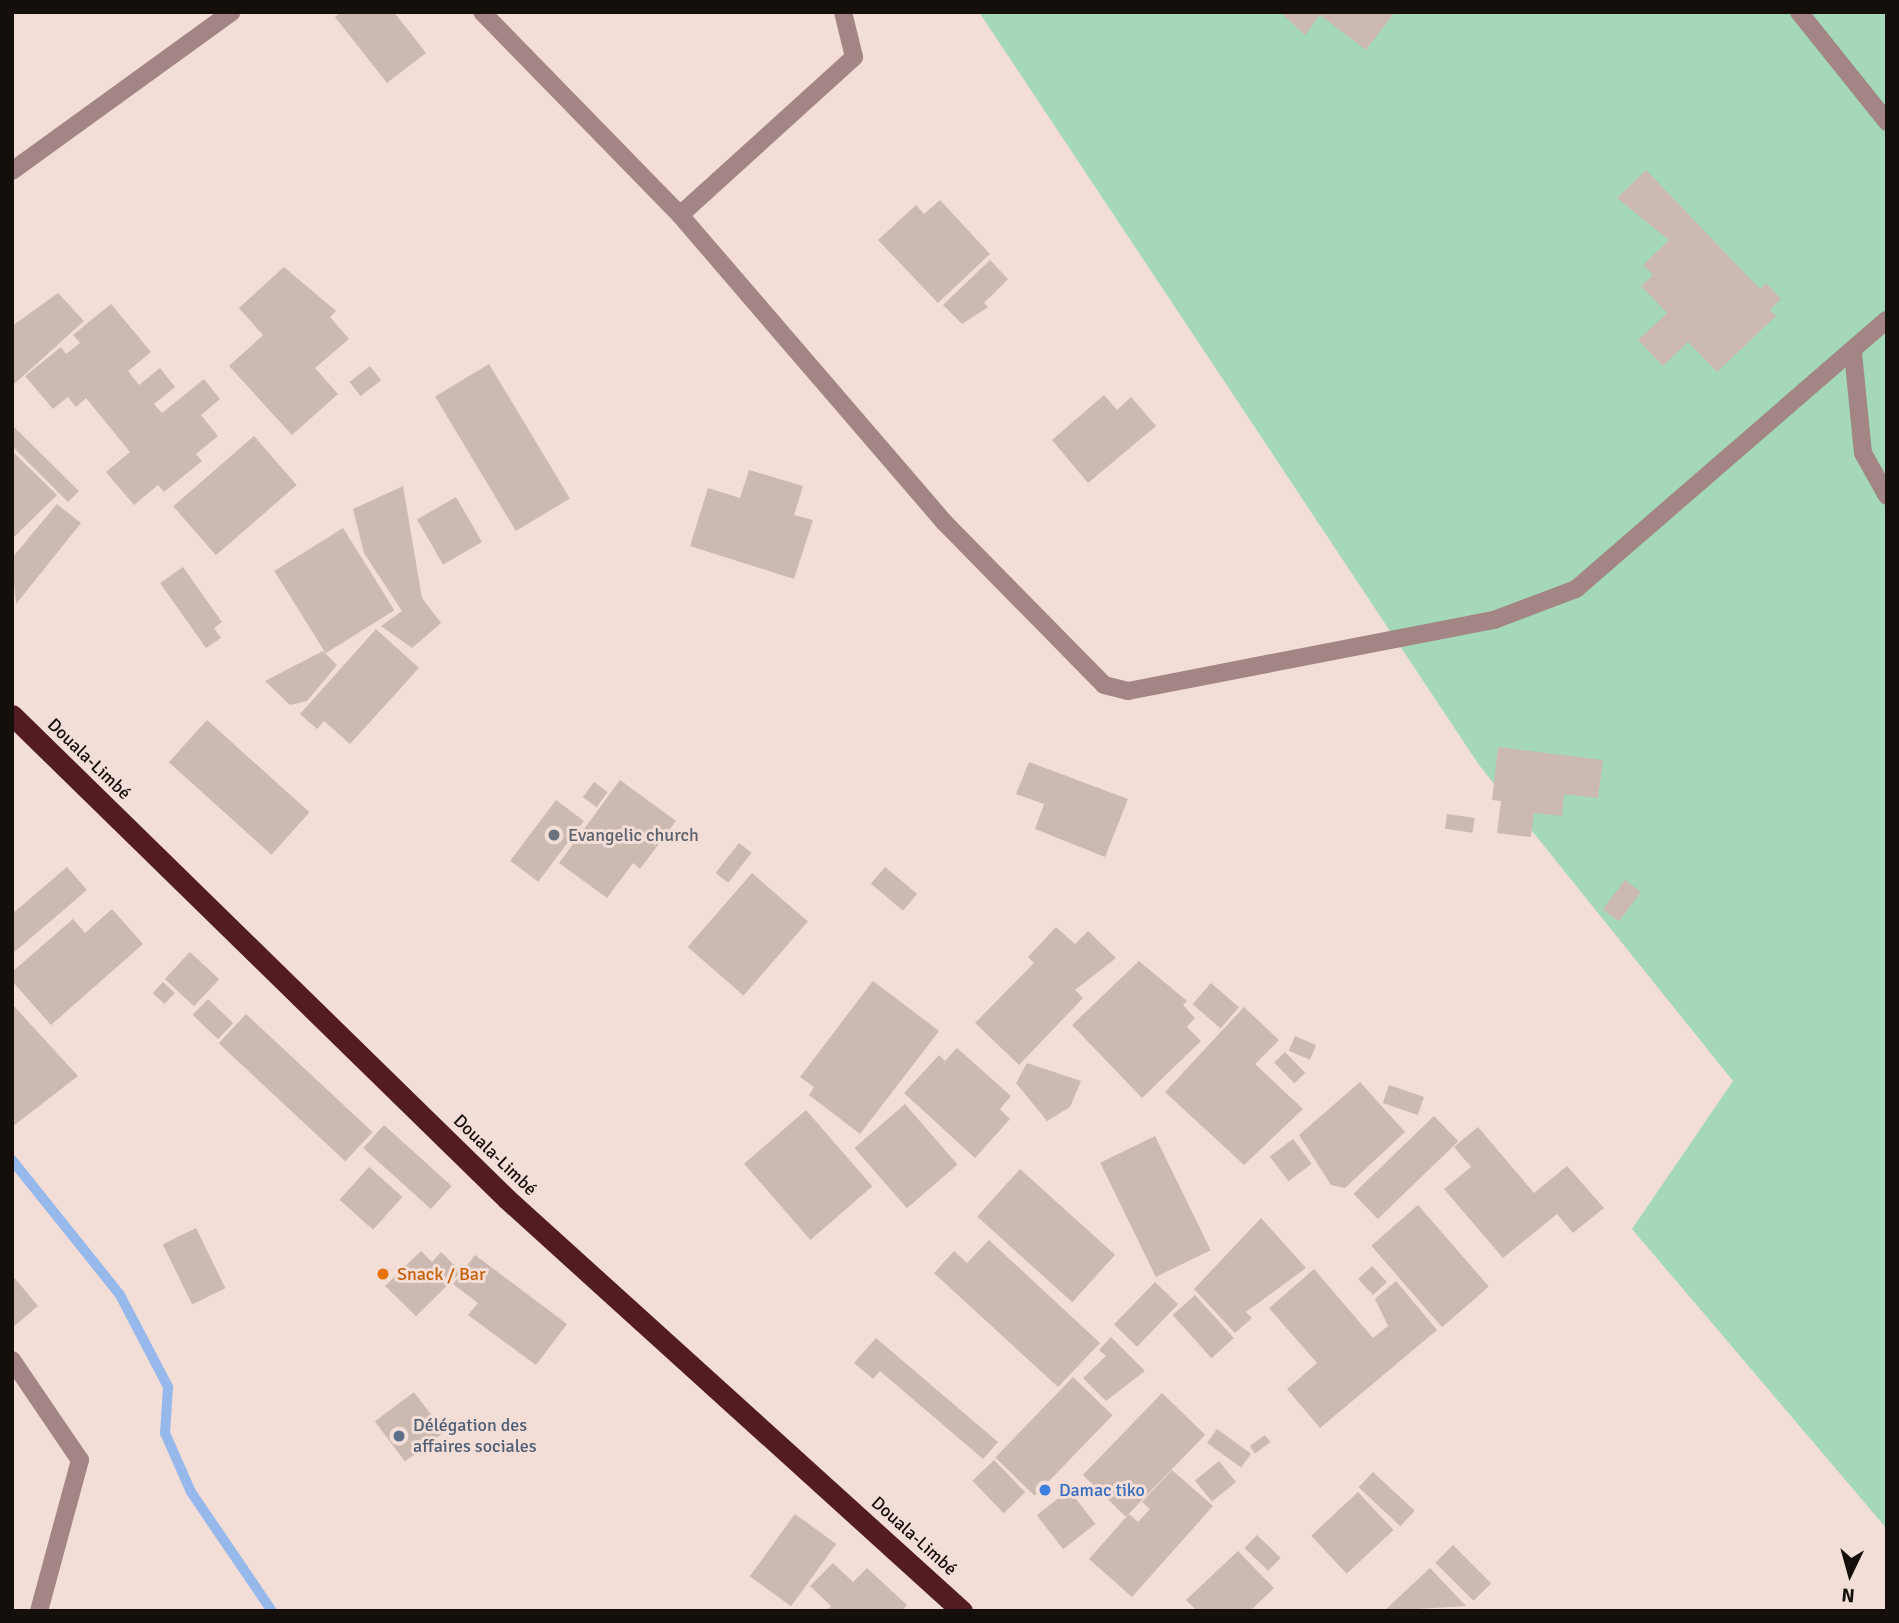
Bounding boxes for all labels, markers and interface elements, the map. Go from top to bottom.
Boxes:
street label: Douala-Limbé [43,714,135,804]
place label: Evangelic church [568,824,699,846]
marker: Evangelic church [546,827,562,843]
street label: Douala-Limbé [449,1110,541,1200]
place label: Snack / Bar [397,1263,486,1285]
marker: Snack / Bar [375,1266,391,1282]
place label: Délégation des affaires sociales [413,1415,537,1458]
marker: Délégation des affaires sociales [391,1428,407,1444]
place label: Damac tiko [1059,1479,1145,1501]
marker: Damac tiko [1037,1482,1053,1498]
street label: Douala-Limbé [867,1492,961,1580]
north arrow [1815,1539,1885,1609]
text: N [1841,1582,1856,1607]

